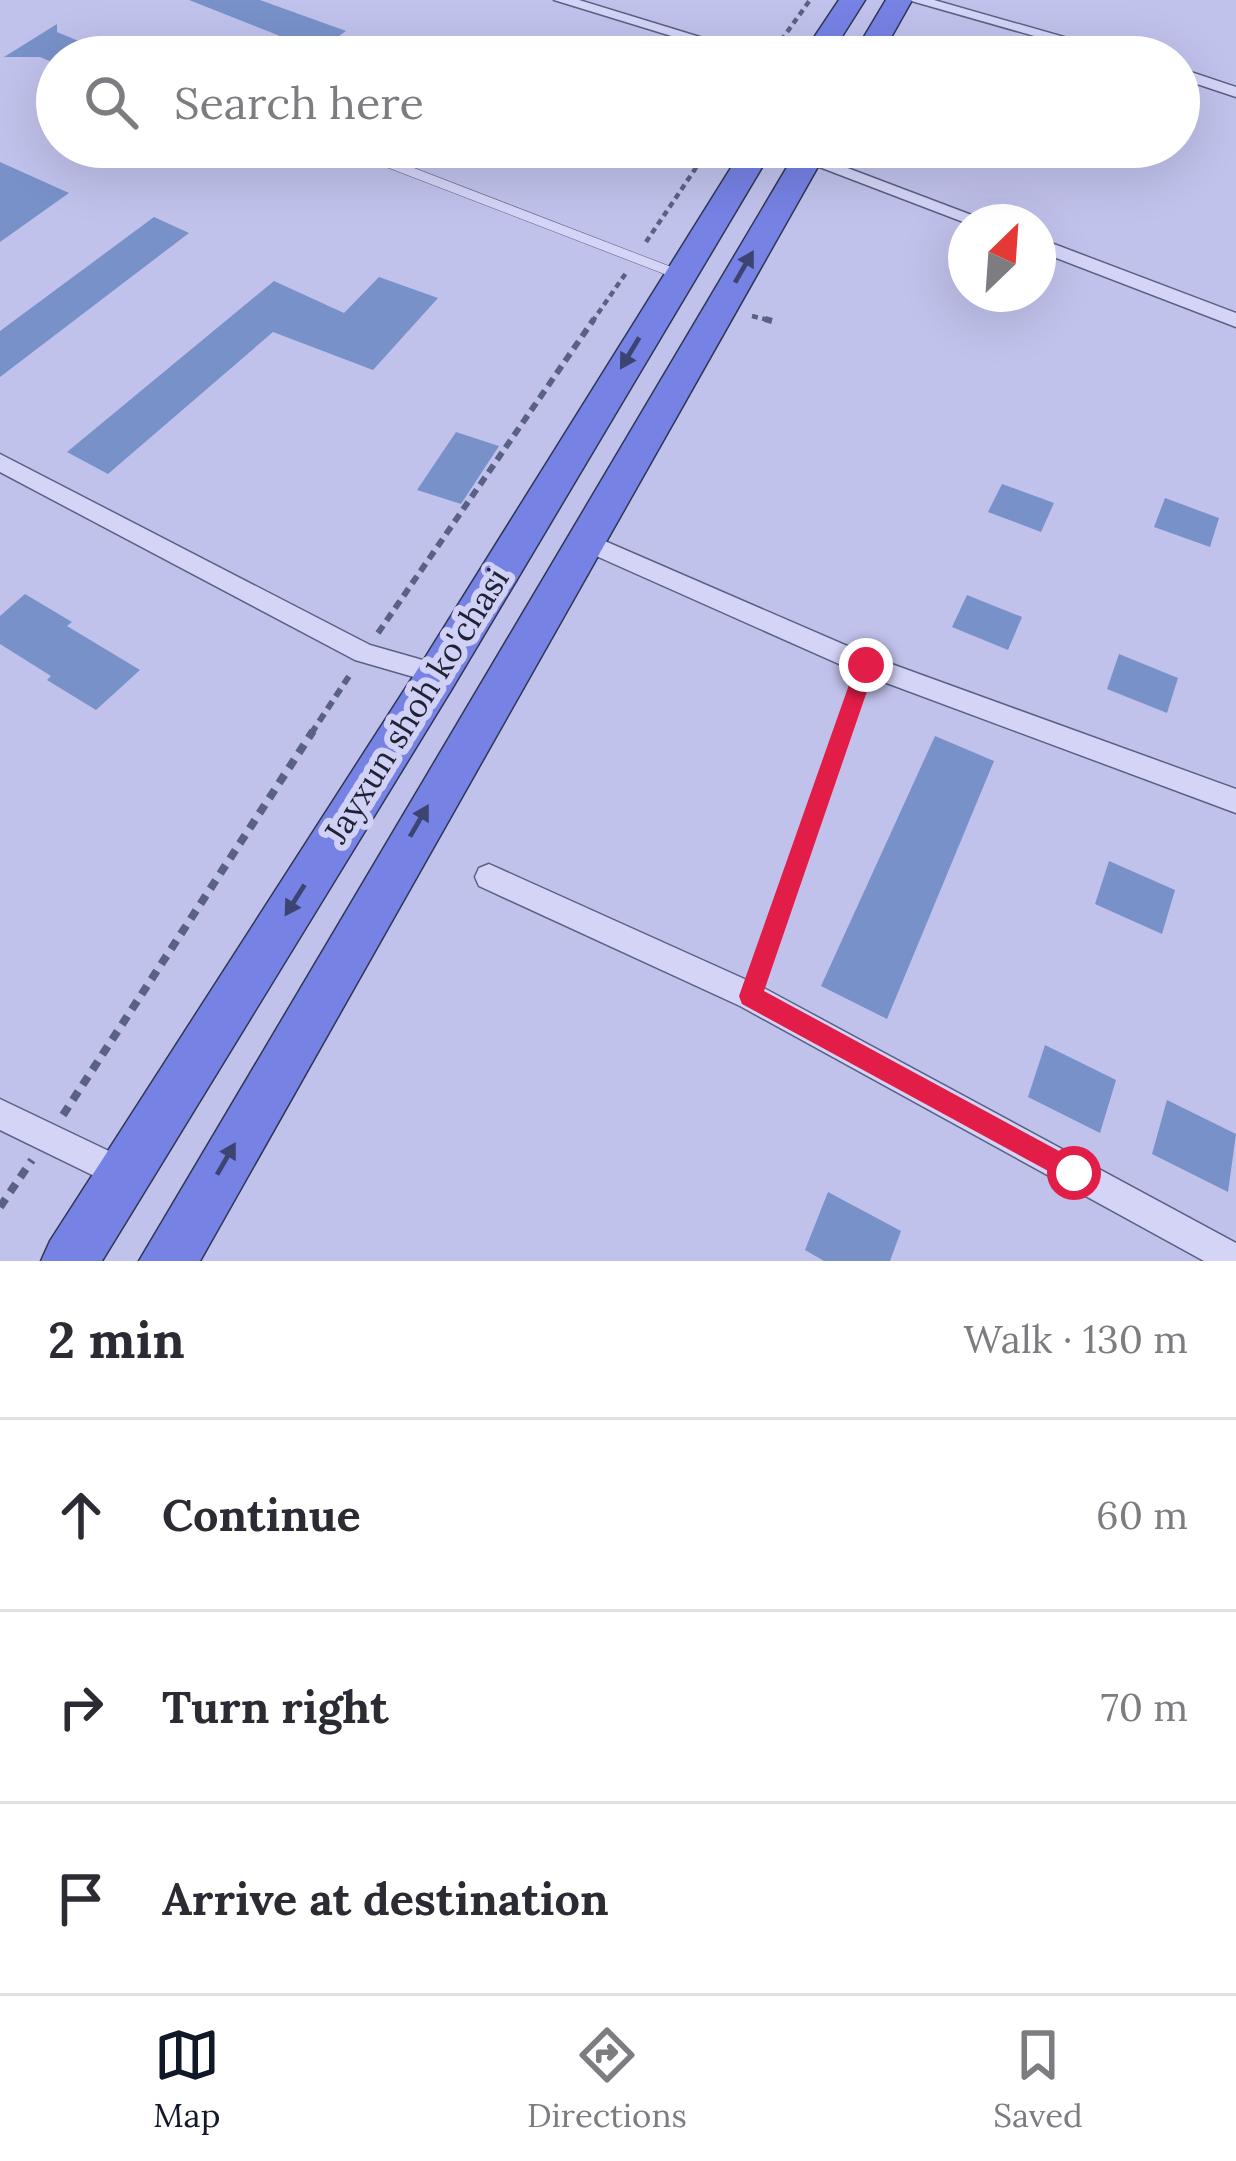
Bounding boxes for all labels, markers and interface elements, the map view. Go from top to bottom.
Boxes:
search box [36,36,1200,168]
icon: search [78,69,144,135]
text: Search here [174,74,424,131]
north arrow [948,204,1056,312]
one-way arrow [733,250,754,284]
one-way arrow [620,336,641,370]
street label: Jayxun shoh ko'chasi [314,560,518,851]
route end [839,638,893,692]
one-way arrow [408,804,429,838]
one-way arrow [285,884,307,917]
one-way arrow [214,1143,235,1176]
route start [1047,1146,1101,1200]
text: 2 min [48,1307,185,1372]
text: Walk · 130 m [964,1314,1188,1364]
icon: ahead [48,1482,114,1548]
text: Continue [162,1486,361,1543]
text: 60 m [1096,1490,1188,1540]
icon: right [48,1674,114,1740]
text: Turn right [162,1678,389,1735]
text: 70 m [1101,1682,1188,1732]
icon: arrive [48,1866,114,1932]
text: Arrive at destination [162,1870,609,1927]
tab: Map [153,2022,220,2136]
tab: Directions [527,2022,687,2136]
tab: Saved [993,2022,1083,2136]

